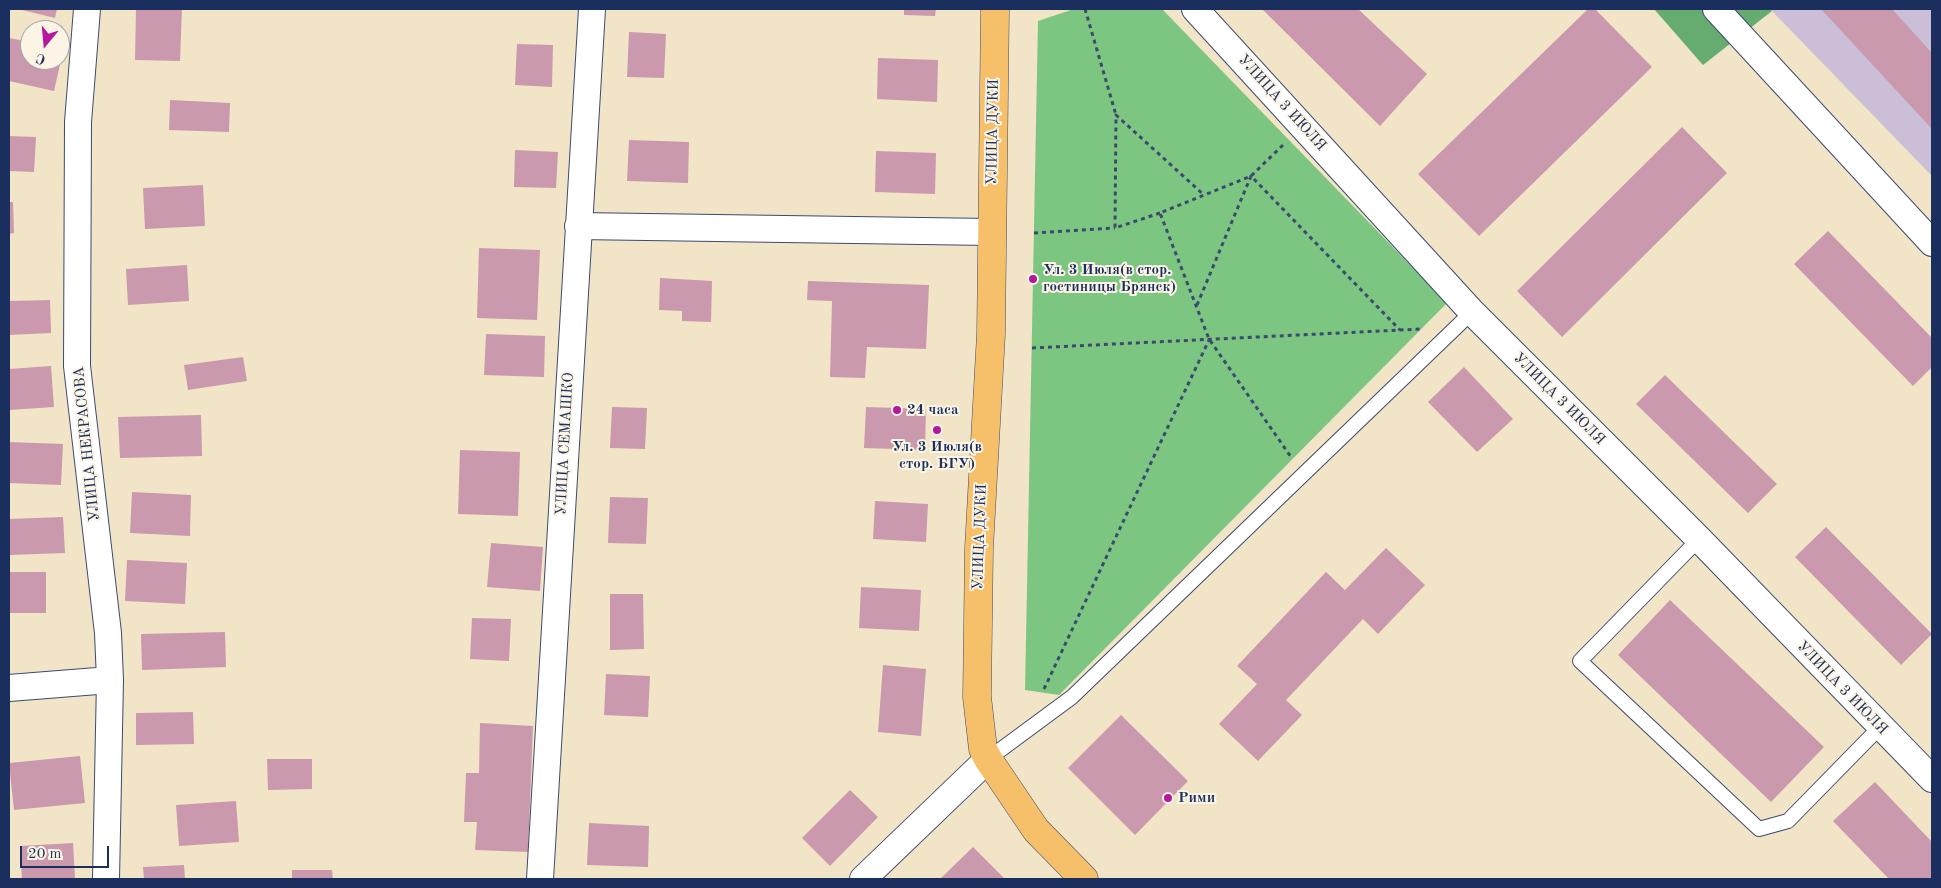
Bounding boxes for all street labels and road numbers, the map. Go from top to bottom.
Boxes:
street label: УЛИЦА 3 ИЮЛЯ [1234,51,1330,155]
street label: УЛИЦА ДУКИ [983,79,1003,185]
street label: УЛИЦА 3 ИЮЛЯ [1509,349,1609,449]
street label: УЛИЦА НЕКРАСОВА [70,366,104,522]
street label: УЛИЦА СЕМАШКО [552,372,578,516]
street label: УЛИЦА ДУКИ [969,484,991,590]
street label: УЛИЦА 3 ИЮЛЯ [1793,637,1891,739]

